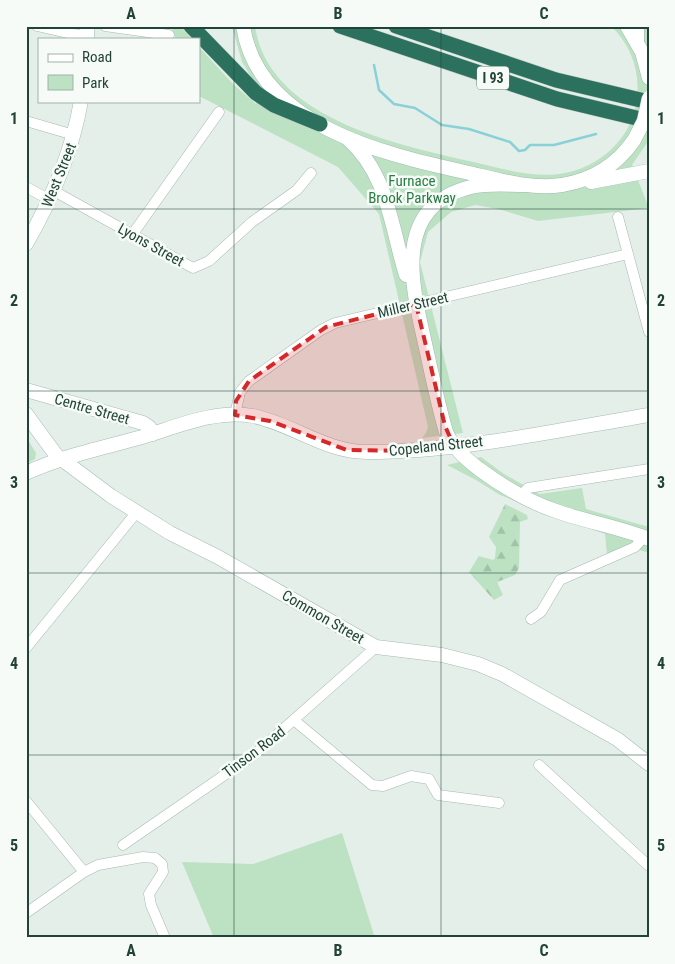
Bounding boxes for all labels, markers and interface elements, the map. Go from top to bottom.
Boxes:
text: A [126,4,136,23]
text: B [334,4,343,23]
text: C [539,4,549,23]
legend [38,38,200,102]
text: Road [82,48,112,66]
road number: I 93 [477,66,509,90]
text: Park [82,74,109,92]
text: 1 [10,109,18,128]
text: 1 [657,109,665,128]
street label: West Street [38,140,80,210]
park label: Furnace Brook Parkway [368,172,456,207]
street label: Lyons Street [115,220,187,270]
street label: Miller Street [376,288,450,322]
text: 2 [10,291,18,310]
text: 2 [657,291,665,310]
street label: Centre Street [52,390,132,428]
street label: Copeland Street [388,432,484,460]
text: 3 [10,473,18,492]
text: 3 [657,473,665,492]
street label: Common Street [279,586,367,648]
text: 4 [10,654,18,673]
text: 4 [657,654,665,673]
street label: Tinson Road [219,723,289,781]
text: 5 [10,836,18,855]
text: 5 [657,836,665,855]
text: A [126,941,136,960]
text: B [334,941,343,960]
text: C [539,941,549,960]

